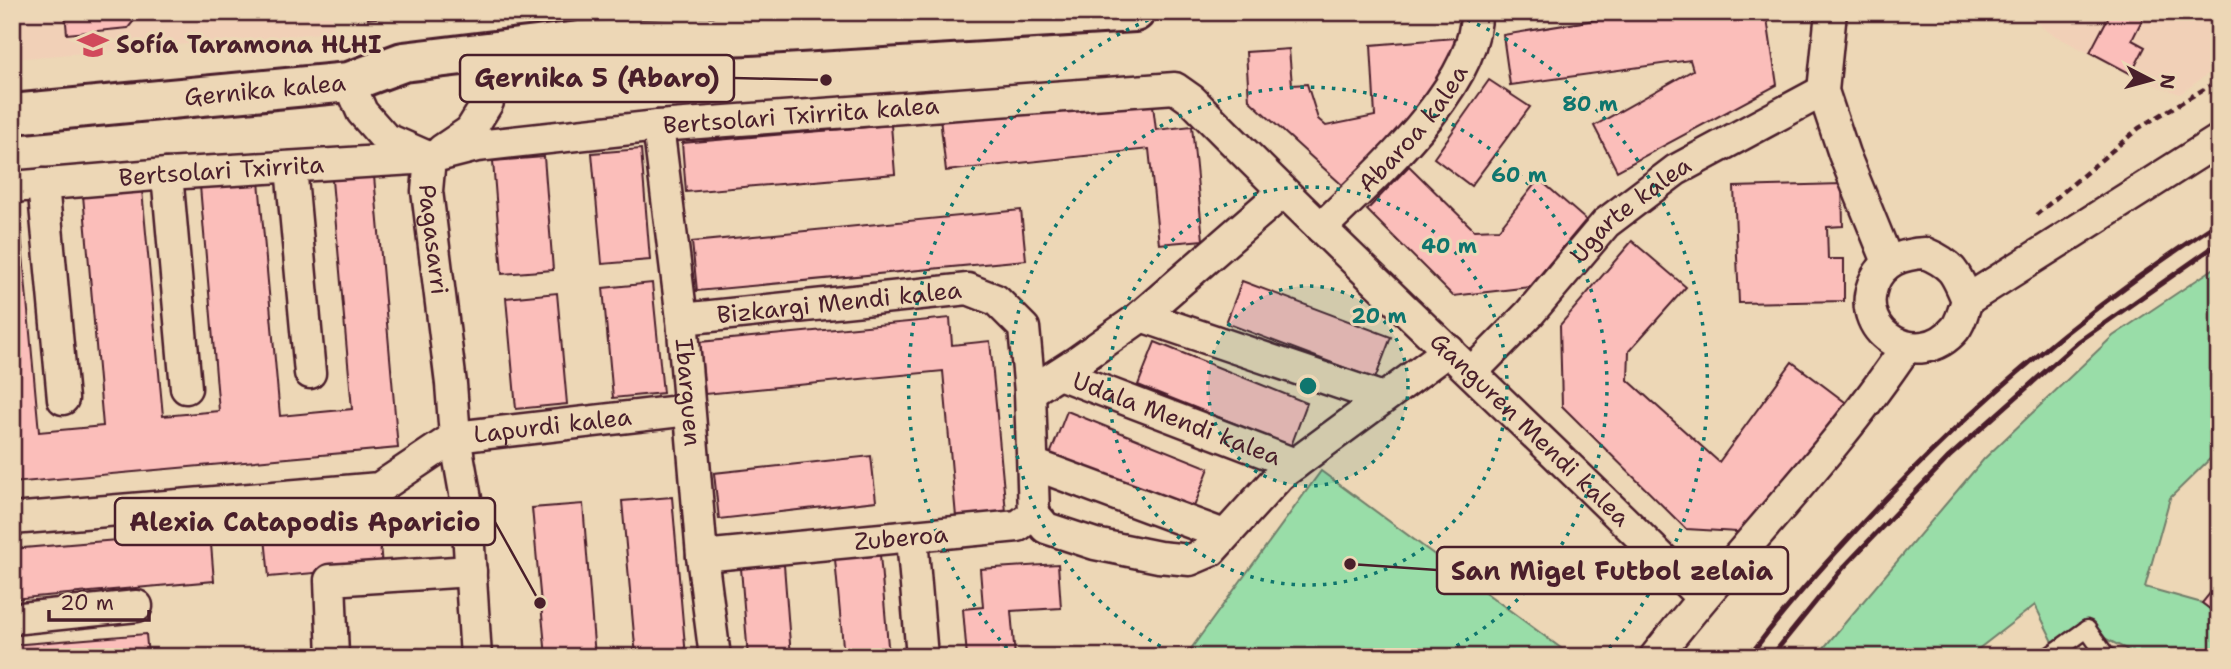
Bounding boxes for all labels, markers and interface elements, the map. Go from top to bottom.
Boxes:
school or university icon: Sofía Taramona HLHI [76,28,110,62]
place label: Sofía Taramona HLHI [116,29,381,61]
north arrow [2116,46,2186,116]
callout: Gernika 5 (Abaro) [460,55,734,102]
street label: Abaroa kalea [1351,59,1475,200]
text: Gernika 5 (Abaro) [474,60,720,95]
street label: Gernika kalea [183,66,347,114]
text: N [2154,73,2181,91]
street label: Bertsolari Txirrita kalea [662,89,940,142]
text: 80 m [1562,90,1618,118]
street label: Bertsolari Txirrita [117,148,325,194]
street label: Ugarte kalea [1563,149,1697,270]
text: 60 m [1491,161,1547,189]
street label: Pagasarri [410,183,456,297]
text: 40 m [1421,232,1477,260]
street label: Bizkargi Mendi kalea [715,274,963,331]
text: 20 m [1351,302,1407,330]
street label: Ganguren Mendi kalea [1423,326,1637,534]
street label: Ibarguen [668,337,709,448]
street label: Udala Mendi kalea [1068,365,1286,473]
centre of rings [1296,374,1320,398]
street label: Lapurdi kalea [472,401,633,451]
callout: Alexia Catapodis Aparicio [115,498,495,545]
text: Alexia Catapodis Aparicio [129,504,481,539]
street label: Zuberoa [853,518,949,558]
callout: San Migel Futbol zelaia [1437,547,1788,594]
text: San Migel Futbol zelaia [1451,553,1774,588]
scale bar [49,578,149,622]
text: 20 m [60,589,114,617]

